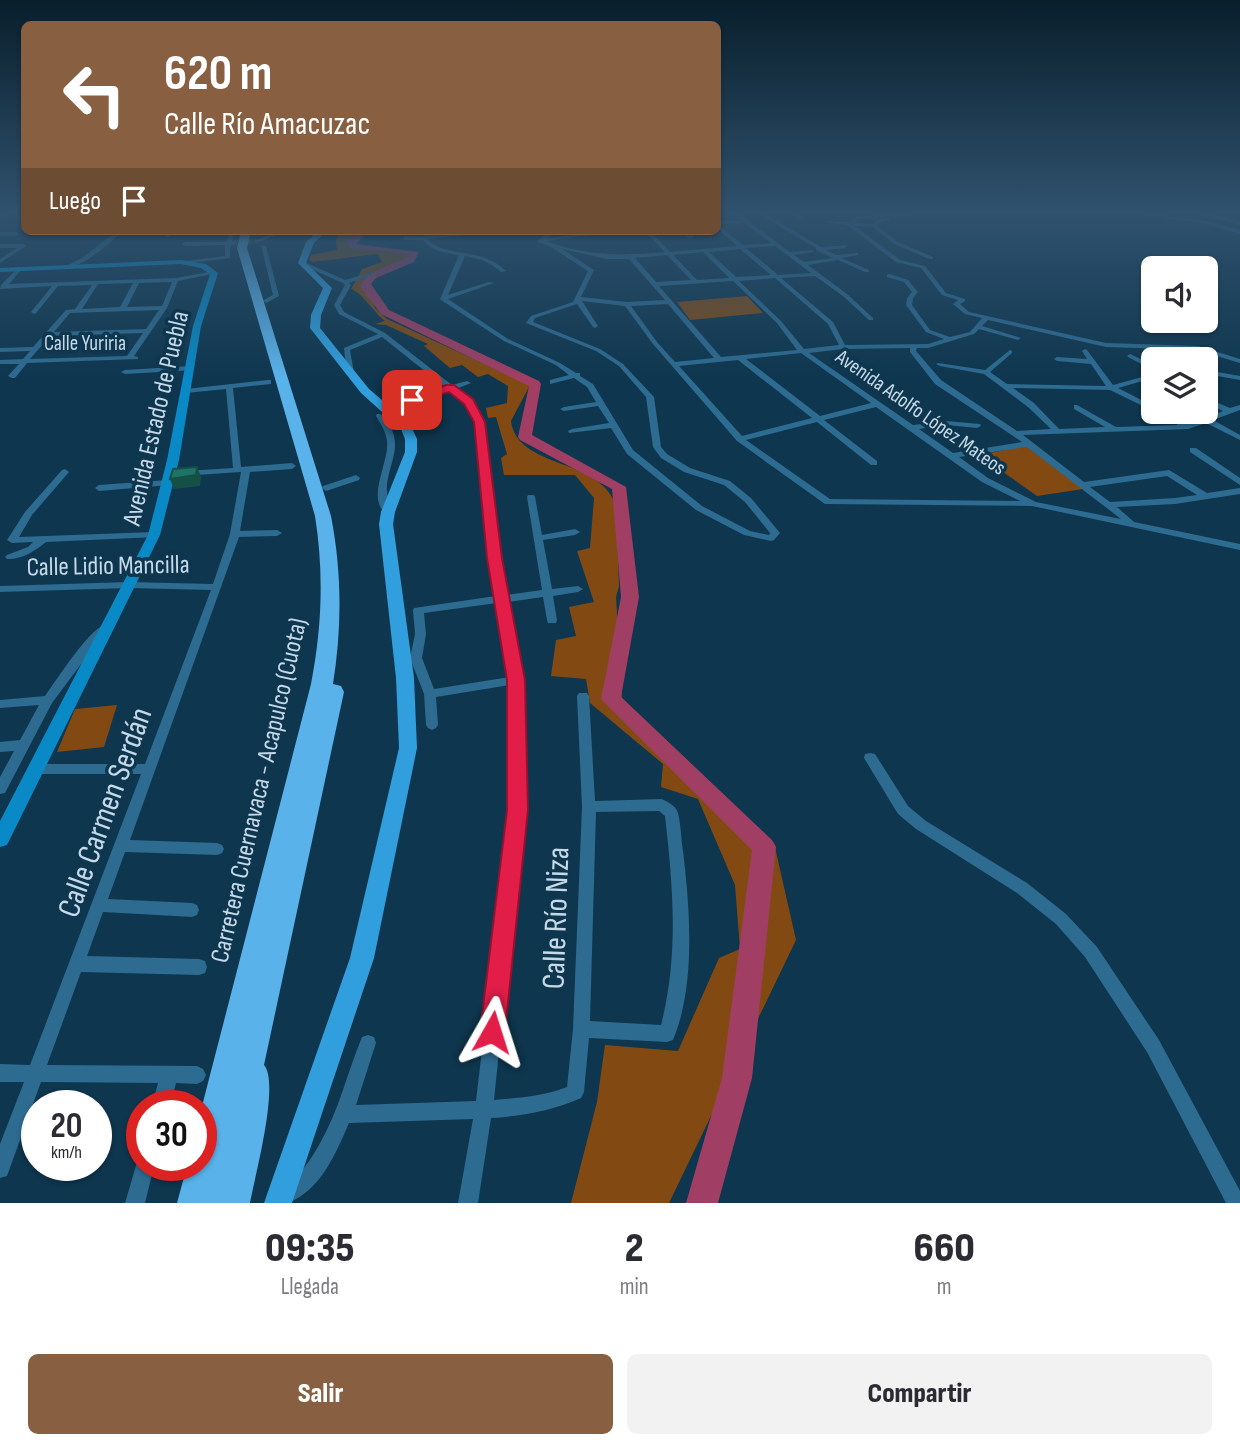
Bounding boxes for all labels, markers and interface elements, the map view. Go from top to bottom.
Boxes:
text: 620 m [164,45,272,104]
icon: left [49,49,140,140]
text: Calle Río Amacuzac [164,105,370,144]
icon: arrive [115,182,153,220]
text: Luego [49,186,101,217]
map controls [1141,256,1218,424]
button: sound [1141,256,1218,333]
street label: Avenida Estado de Puebla [116,308,196,530]
street label: Calle Yuriria [44,331,126,356]
street label: Avenida Adolfo López Mateos [830,344,1011,480]
button: layers [1141,347,1218,424]
pin [382,370,442,430]
icon: arrive [393,381,431,419]
street label: Calle Lidio Mancilla [26,550,190,583]
street label: Carretera Cuernavaca - Acapulco (Cuota) [205,615,314,966]
street label: Calle Carmen Serdán [49,702,161,923]
street label: Calle Río Niza [535,846,578,990]
position arrow [455,995,529,1069]
speed limit sign: 30 [126,1090,217,1181]
text: 20 [51,1105,83,1148]
text: km/h [51,1142,82,1163]
text: 09:35 [265,1223,355,1274]
text: 2 [625,1223,644,1274]
text: 660 [914,1223,975,1274]
text: Llegada [281,1273,339,1301]
text: min [620,1273,649,1301]
text: m [937,1273,952,1301]
button: Salir [28,1354,613,1434]
button: Compartir [627,1354,1212,1434]

